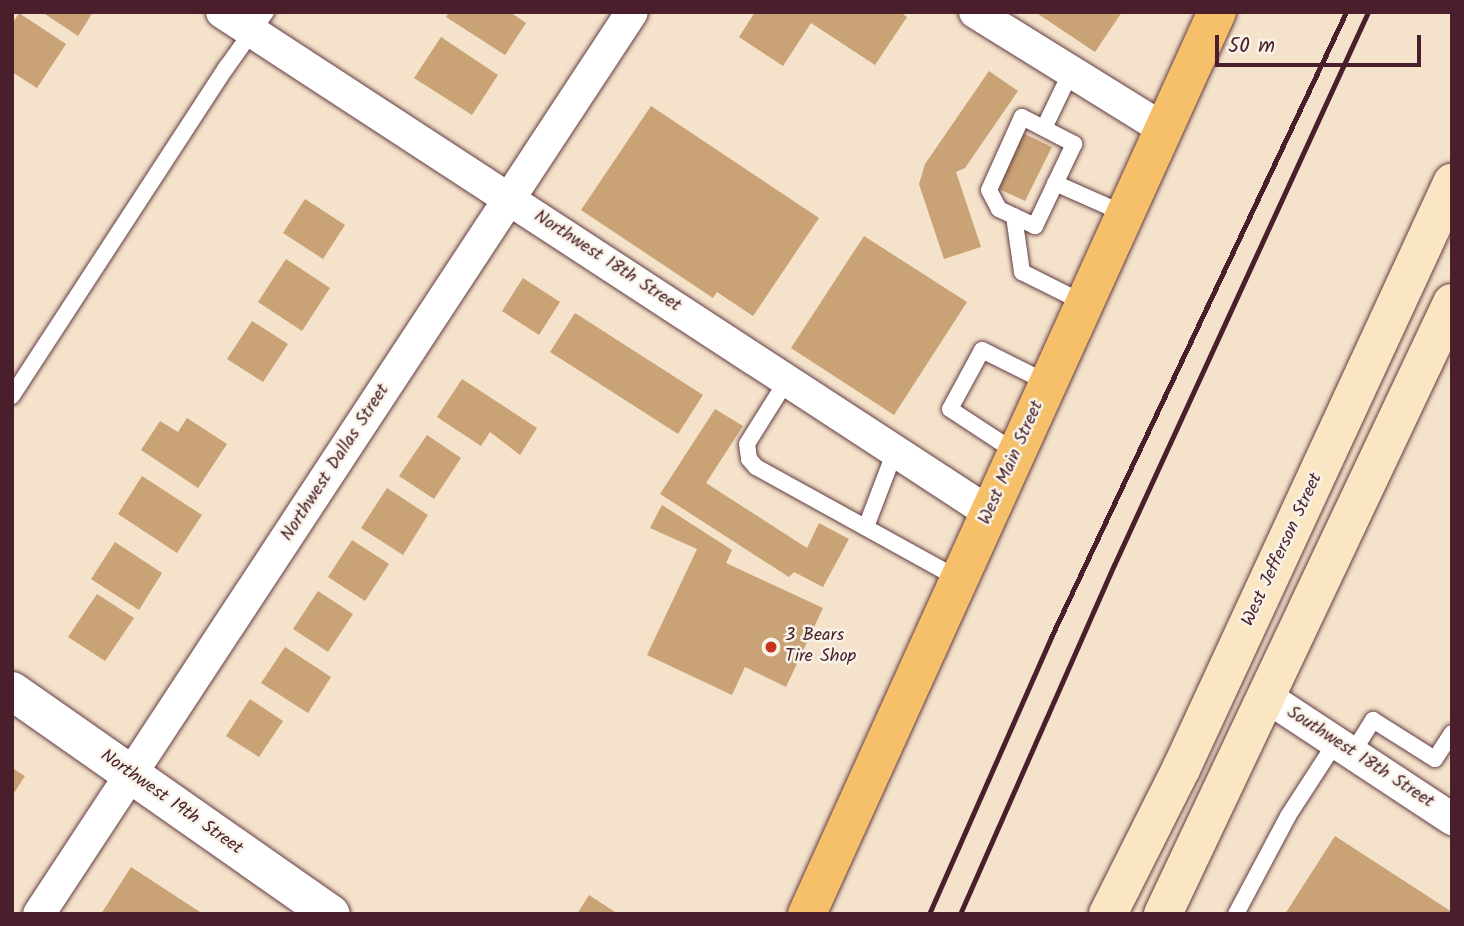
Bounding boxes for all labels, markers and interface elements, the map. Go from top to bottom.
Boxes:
scale bar [1219,21,1426,65]
text: 50 m [1228,30,1275,63]
street label: Northwest 18th Street [529,206,685,318]
street label: Northwest Dallas Street [277,380,395,546]
street label: West Main Street [975,398,1049,528]
street label: West Jefferson Street [1238,470,1328,630]
place label: 3 Bears Tire Shop [785,626,856,668]
marker: 3 Bears Tire Shop [763,639,779,655]
street label: Southwest 18th Street [1282,702,1438,814]
street label: Northwest 19th Street [96,746,246,860]

